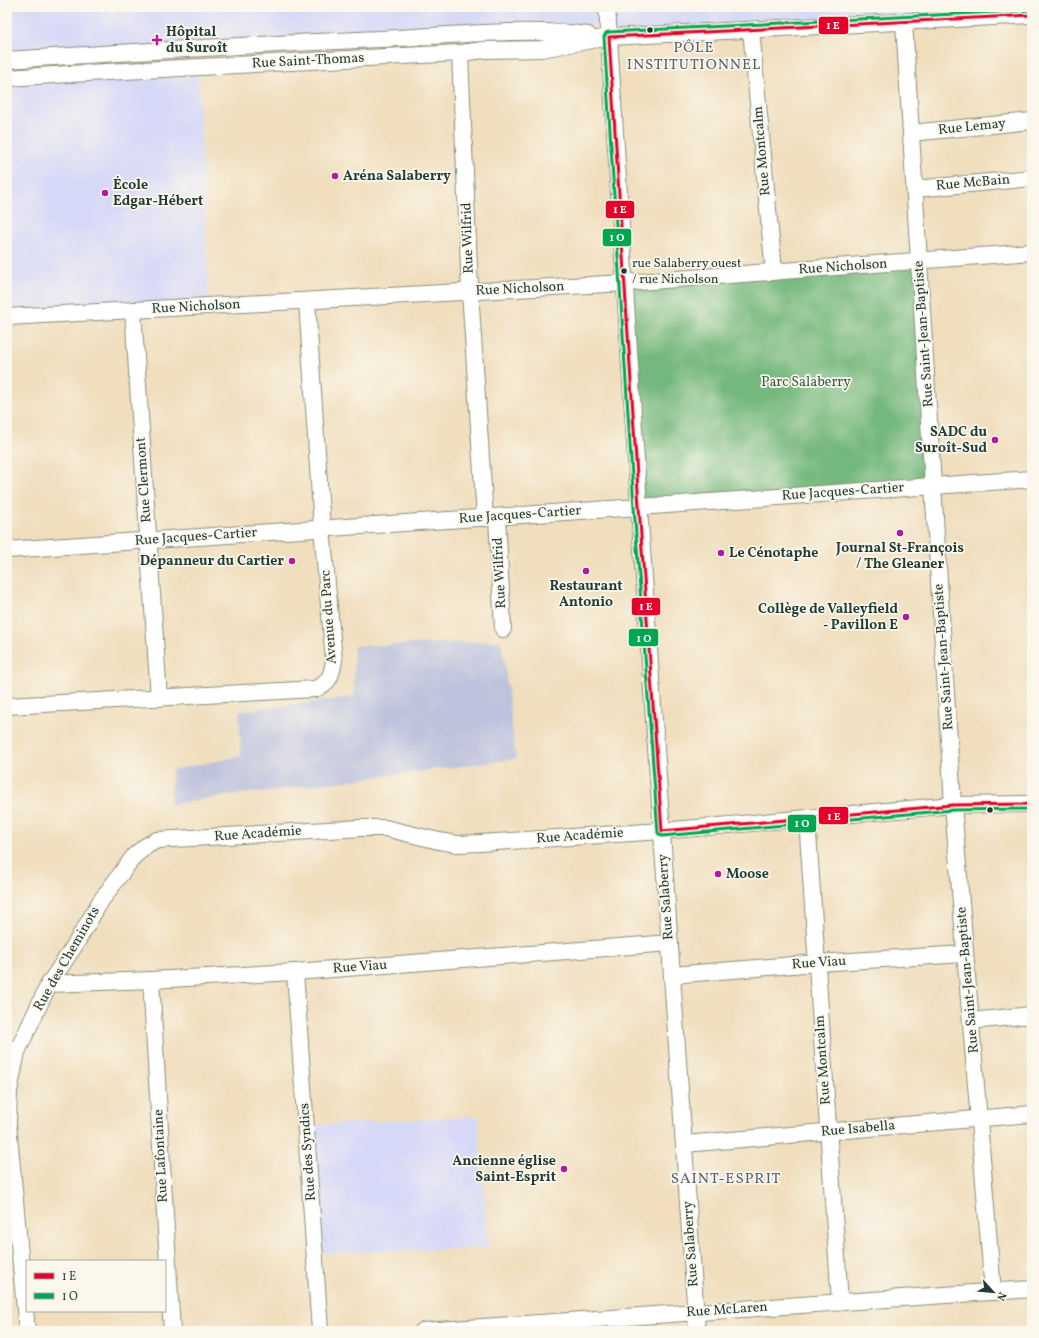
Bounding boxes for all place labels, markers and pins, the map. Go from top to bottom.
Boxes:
place label: Hôpital du Suroît [166,23,227,58]
unlabelled marker [645,25,655,35]
marker: Hôpital du Suroît [151,34,163,46]
place label: Aréna Salaberry [343,167,451,186]
marker: Aréna Salaberry [330,171,340,181]
place label: École Edgar-Hébert [113,176,203,211]
marker: École Edgar-Hébert [100,188,110,198]
place label: rue Salaberry ouest / rue Nicholson [632,255,742,289]
marker: rue Salaberry ouest / rue Nicholson [619,266,629,276]
place label: SADC du Suroît-Sud [915,423,987,458]
marker: SADC du Suroît-Sud [990,435,1000,445]
marker: Journal St-François / The Gleaner [895,528,905,538]
place label: Journal St-François / The Gleaner [835,539,964,574]
place label: Le Cénotaphe [729,544,818,563]
marker: Le Cénotaphe [716,548,726,558]
place label: Dépanneur du Cartier [140,552,284,571]
marker: Dépanneur du Cartier [287,556,297,566]
marker: Restaurant Antonio [581,566,591,576]
place label: Restaurant Antonio [549,577,623,612]
place label: Collège de Valleyfield - Pavillon E [758,600,898,635]
marker: Collège de Valleyfield - Pavillon E [901,612,911,622]
unlabelled marker [985,805,995,815]
place label: Moose [726,865,769,884]
marker: Moose [713,869,723,879]
place label: Ancienne église Saint-Esprit [452,1152,556,1187]
marker: Ancienne église Saint-Esprit [559,1164,569,1174]

